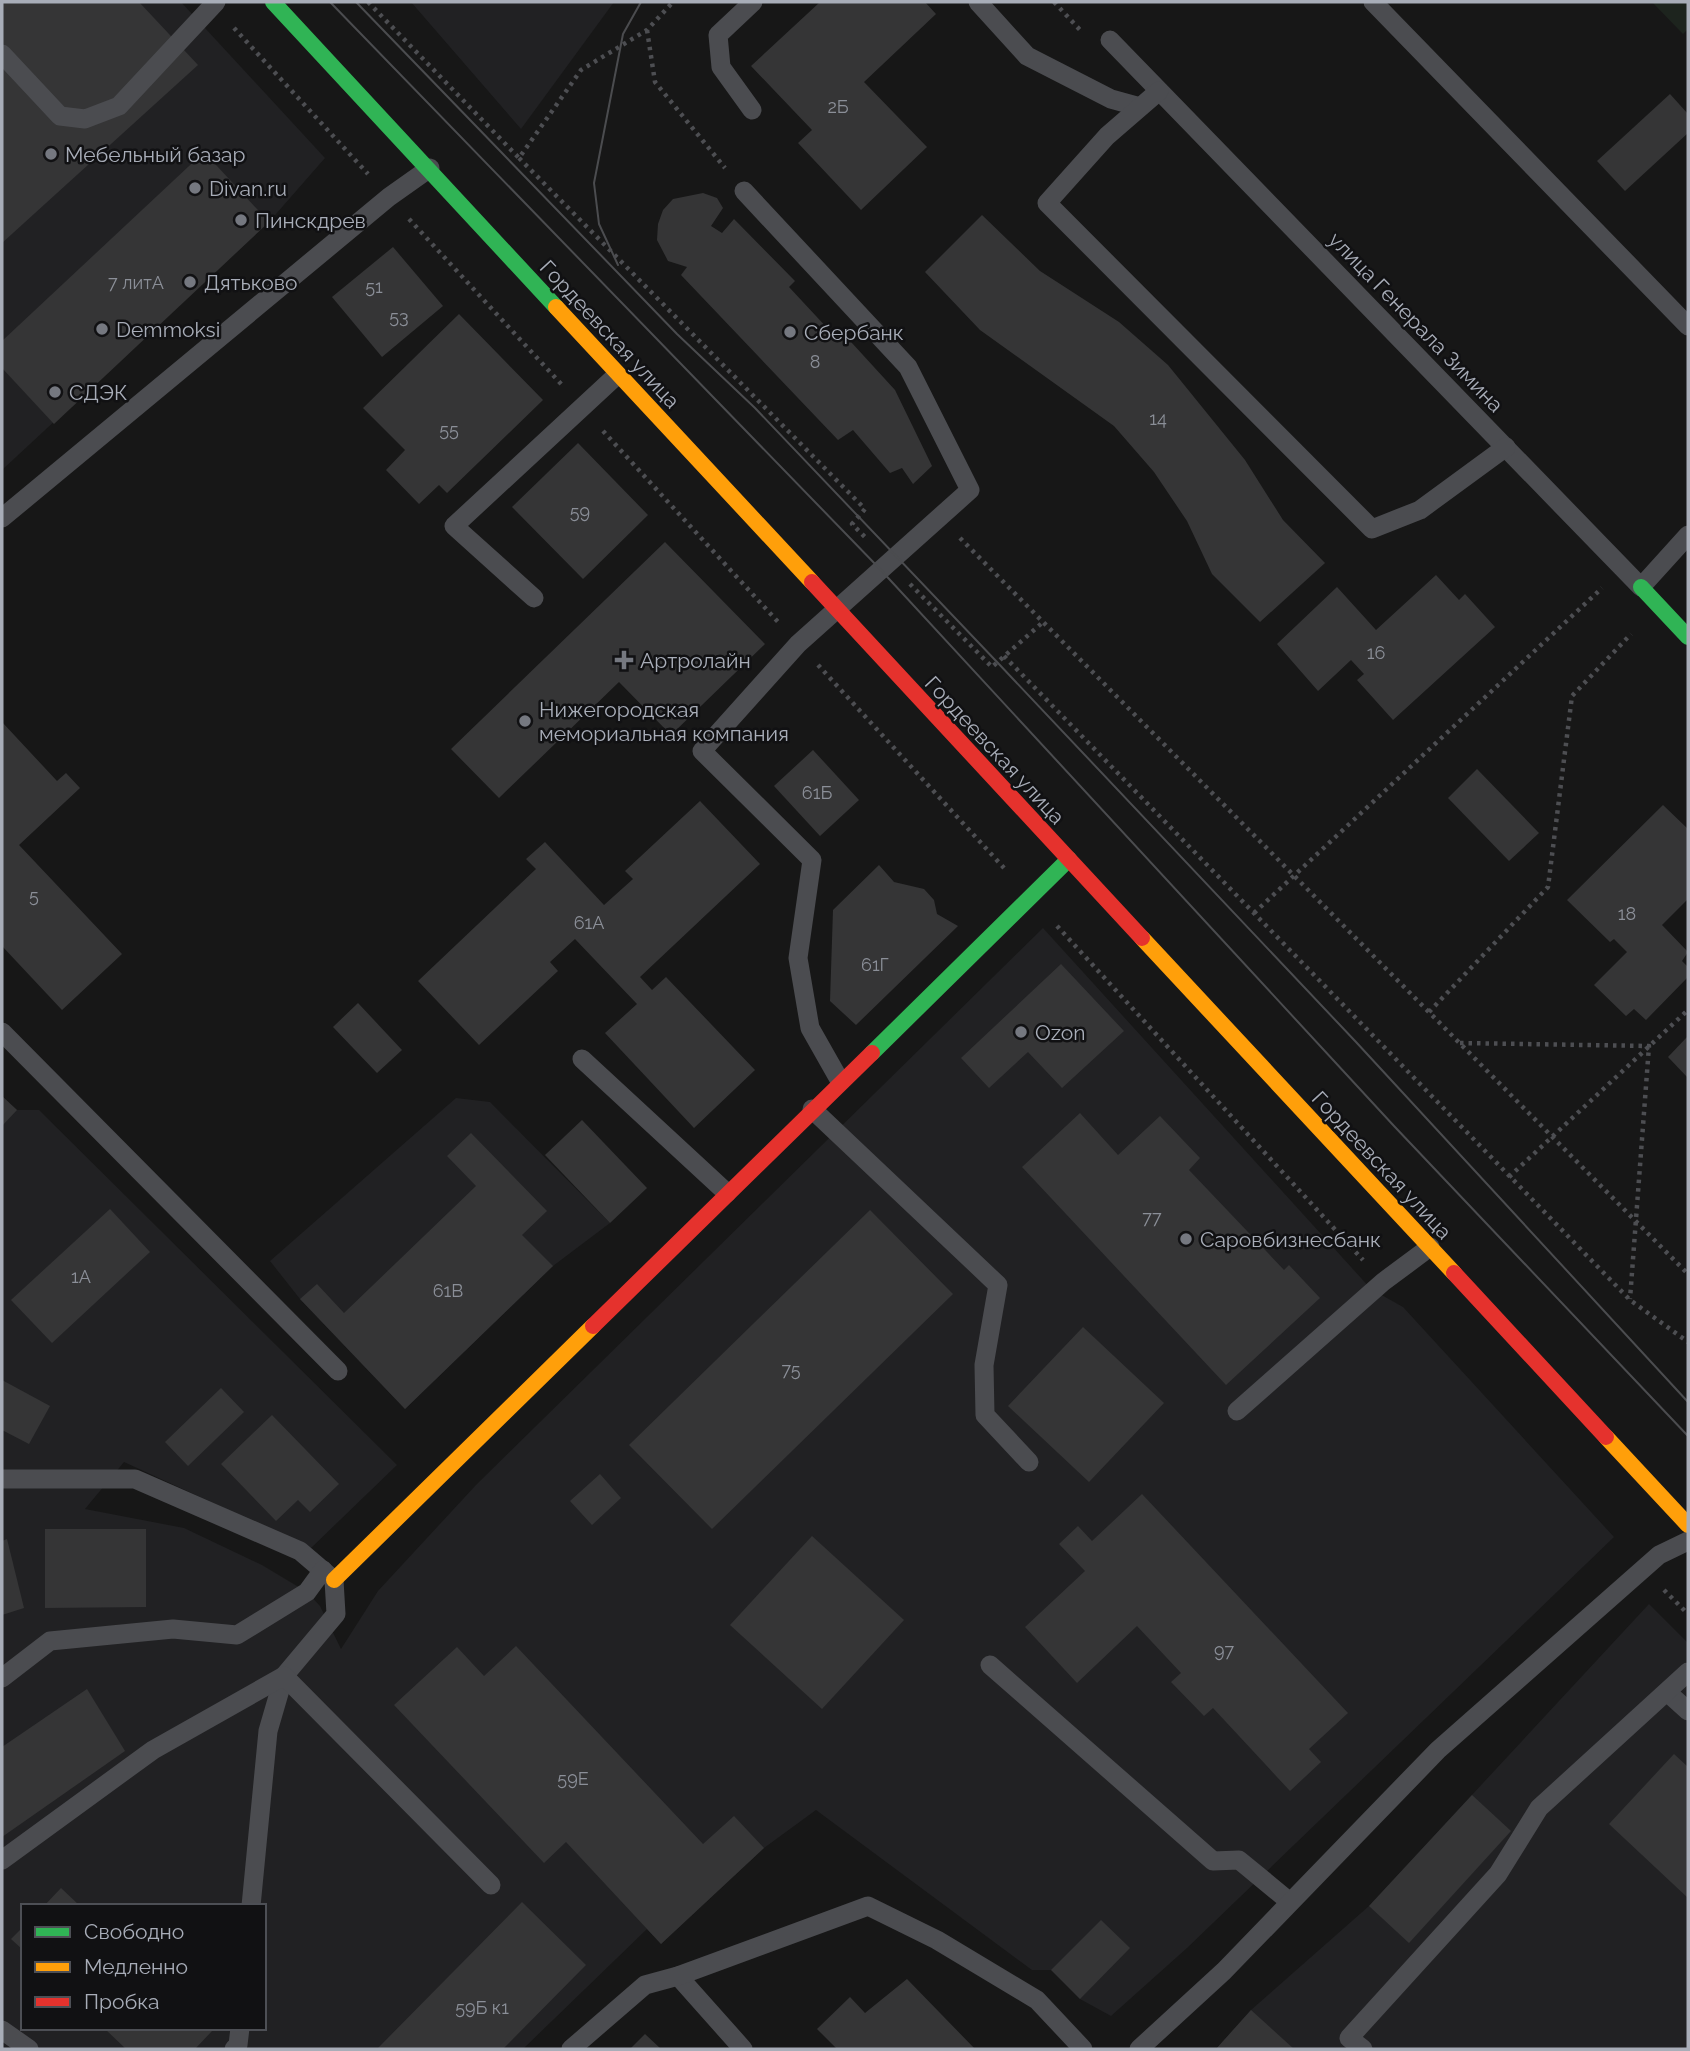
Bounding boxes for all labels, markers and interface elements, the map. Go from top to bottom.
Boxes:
house number: 2Б [827,96,849,117]
place label: Мебельный базар [65,142,245,167]
marker: Мебельный базар [43,146,59,162]
place label: Divan.ru [209,176,287,201]
marker: Divan.ru [187,180,203,196]
place label: Пинскдрев [255,208,366,233]
marker: Пинскдрев [233,212,249,228]
street label: улица Генерала Зимина [1323,227,1509,417]
street label: Гордеевская улица [535,255,685,413]
place label: Дятьково [204,270,297,295]
house number: 7 литА [108,272,164,293]
marker: Дятьково [182,274,198,290]
house number: 51 [365,276,383,297]
house number: 53 [389,306,409,327]
place label: Demmoksi [116,317,220,342]
place label: Сбербанк [804,320,904,345]
marker: Demmoksi [94,321,110,337]
marker: Сбербанк [782,324,798,340]
house number: 8 [810,351,820,372]
place label: СДЭК [69,380,127,405]
marker: СДЭК [47,384,63,400]
house number: 14 [1149,408,1167,429]
house number: 55 [439,419,459,440]
house number: 59 [570,501,590,522]
house number: 16 [1367,642,1385,663]
place label: Артролайн [640,648,751,673]
marker: Артролайн [614,650,634,670]
street label: Гордеевская улица [920,671,1070,829]
place label: Нижегородская мемориальная компания [539,697,789,746]
marker: Нижегородская мемориальная компания [517,713,533,729]
house number: 61Б [802,782,832,803]
house number: 5 [29,885,39,906]
house number: 18 [1618,903,1636,924]
house number: 61А [574,912,604,933]
house number: 61Г [861,954,889,975]
place label: Ozon [1035,1020,1086,1045]
marker: Ozon [1013,1024,1029,1040]
street label: Гордеевская улица [1307,1086,1457,1244]
house number: 77 [1142,1207,1162,1228]
place label: Саровбизнесбанк [1200,1227,1381,1252]
marker: Саровбизнесбанк [1178,1231,1194,1247]
house number: 1А [71,1266,91,1287]
house number: 61В [433,1280,463,1301]
house number: 75 [781,1359,801,1380]
house number: 97 [1214,1640,1234,1661]
house number: 59Е [557,1768,589,1789]
legend [21,1904,266,2030]
text: Свободно [84,1919,184,1944]
text: Медленно [84,1954,188,1979]
text: Пробка [84,1989,160,2014]
house number: 59Б к1 [455,1997,509,2018]

